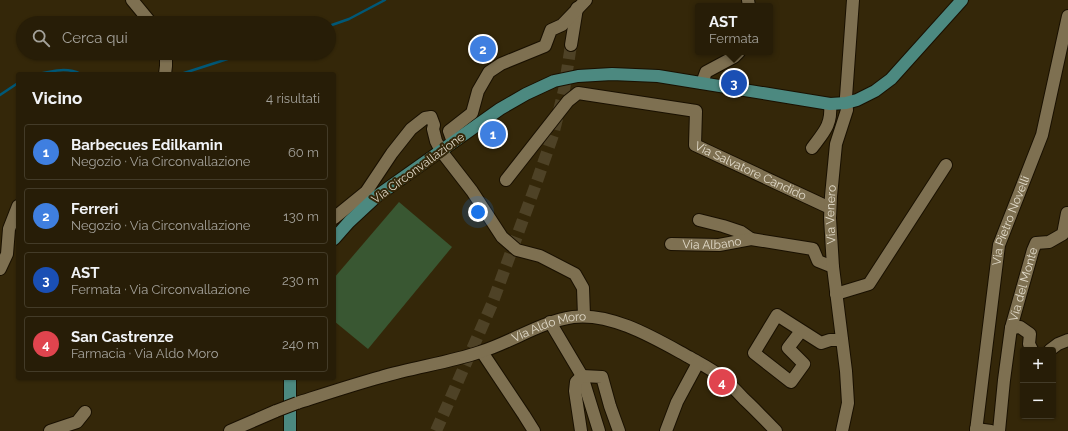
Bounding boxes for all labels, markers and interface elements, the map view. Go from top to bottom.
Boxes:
popup [695,3,773,55]
text: AST [709,13,738,31]
search box [16,16,336,60]
icon: search [30,27,52,49]
text: Cerca qui [62,29,128,47]
text: Fermata [709,31,759,46]
pin: 2 [470,34,496,64]
pin: 3 [721,68,747,98]
text: Vicino [32,88,82,108]
text: 4 risultati [266,91,320,106]
pin: 1 [480,119,506,149]
street label: Via Circonvallazione [369,130,467,206]
text: Barbecues Edilkamin [71,136,223,154]
street label: Via Salvatore Candido [693,139,809,203]
text: 1 [43,145,49,160]
text: 60 m [288,145,319,160]
text: Negozio · Via Circonvallazione [71,154,250,169]
street label: Via Pietro Novelli [990,174,1032,266]
street label: Via Venero [823,184,839,245]
text: Ferreri [71,200,118,218]
your location [468,202,488,222]
text: 2 [42,209,50,224]
text: 130 m [283,209,319,224]
text: Negozio · Via Circonvallazione [71,218,250,233]
street label: Via Albano [682,234,743,252]
street label: Via del Monte [1006,246,1040,323]
text: AST [71,264,99,282]
text: 3 [42,273,50,288]
text: 230 m [282,273,319,288]
text: Fermata · Via Circonvallazione [71,282,250,297]
street label: Via Aldo Moro [510,309,586,345]
text: San Castrenze [71,328,173,346]
text: 4 [42,337,50,352]
text: 240 m [282,337,319,352]
text: Farmacia · Via Aldo Moro [71,346,218,361]
map controls [1020,347,1056,419]
button: + [1020,347,1056,383]
pin: 4 [709,367,735,397]
button: − [1020,383,1056,419]

